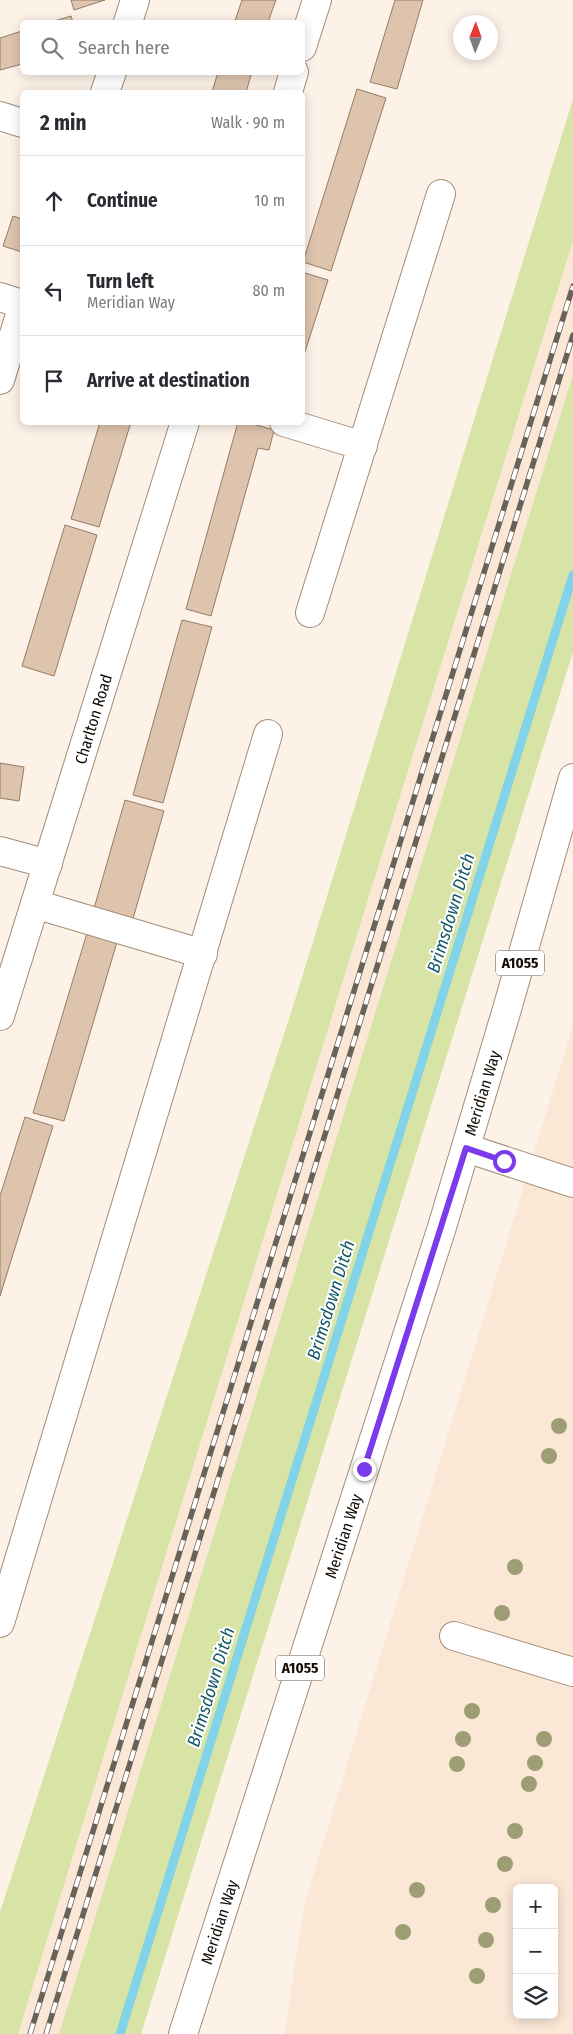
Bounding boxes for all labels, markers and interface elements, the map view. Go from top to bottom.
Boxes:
north arrow [453,15,498,60]
search box [20,20,305,75]
icon: search [38,34,66,62]
text: Search here [78,36,170,59]
text: 2 min [40,110,87,136]
text: Walk · 90 m [211,113,285,132]
icon: ahead [40,187,68,215]
text: Continue [87,189,158,212]
text: 10 m [254,191,285,210]
text: Turn left [87,270,154,293]
icon: left [40,277,68,305]
text: 80 m [253,281,285,300]
text: Meridian Way [87,293,175,312]
icon: arrive [40,367,68,395]
text: Arrive at destination [87,369,250,392]
street label: Charlton Road [71,672,116,766]
water label: Brimsdown Ditch [422,851,480,975]
road number: A1055 [496,950,544,976]
street label: Meridian Way [461,1048,505,1138]
route start [493,1150,516,1173]
water label: Brimsdown Ditch [302,1238,360,1362]
route end [353,1458,376,1481]
street label: Meridian Way [321,1491,366,1581]
water label: Brimsdown Ditch [182,1625,240,1749]
road number: A1055 [276,1656,324,1680]
street label: Meridian Way [197,1877,242,1967]
map controls [513,1884,558,2019]
button: + [513,1884,558,1929]
button: − [513,1929,558,1974]
button: layers [513,1974,558,2019]

